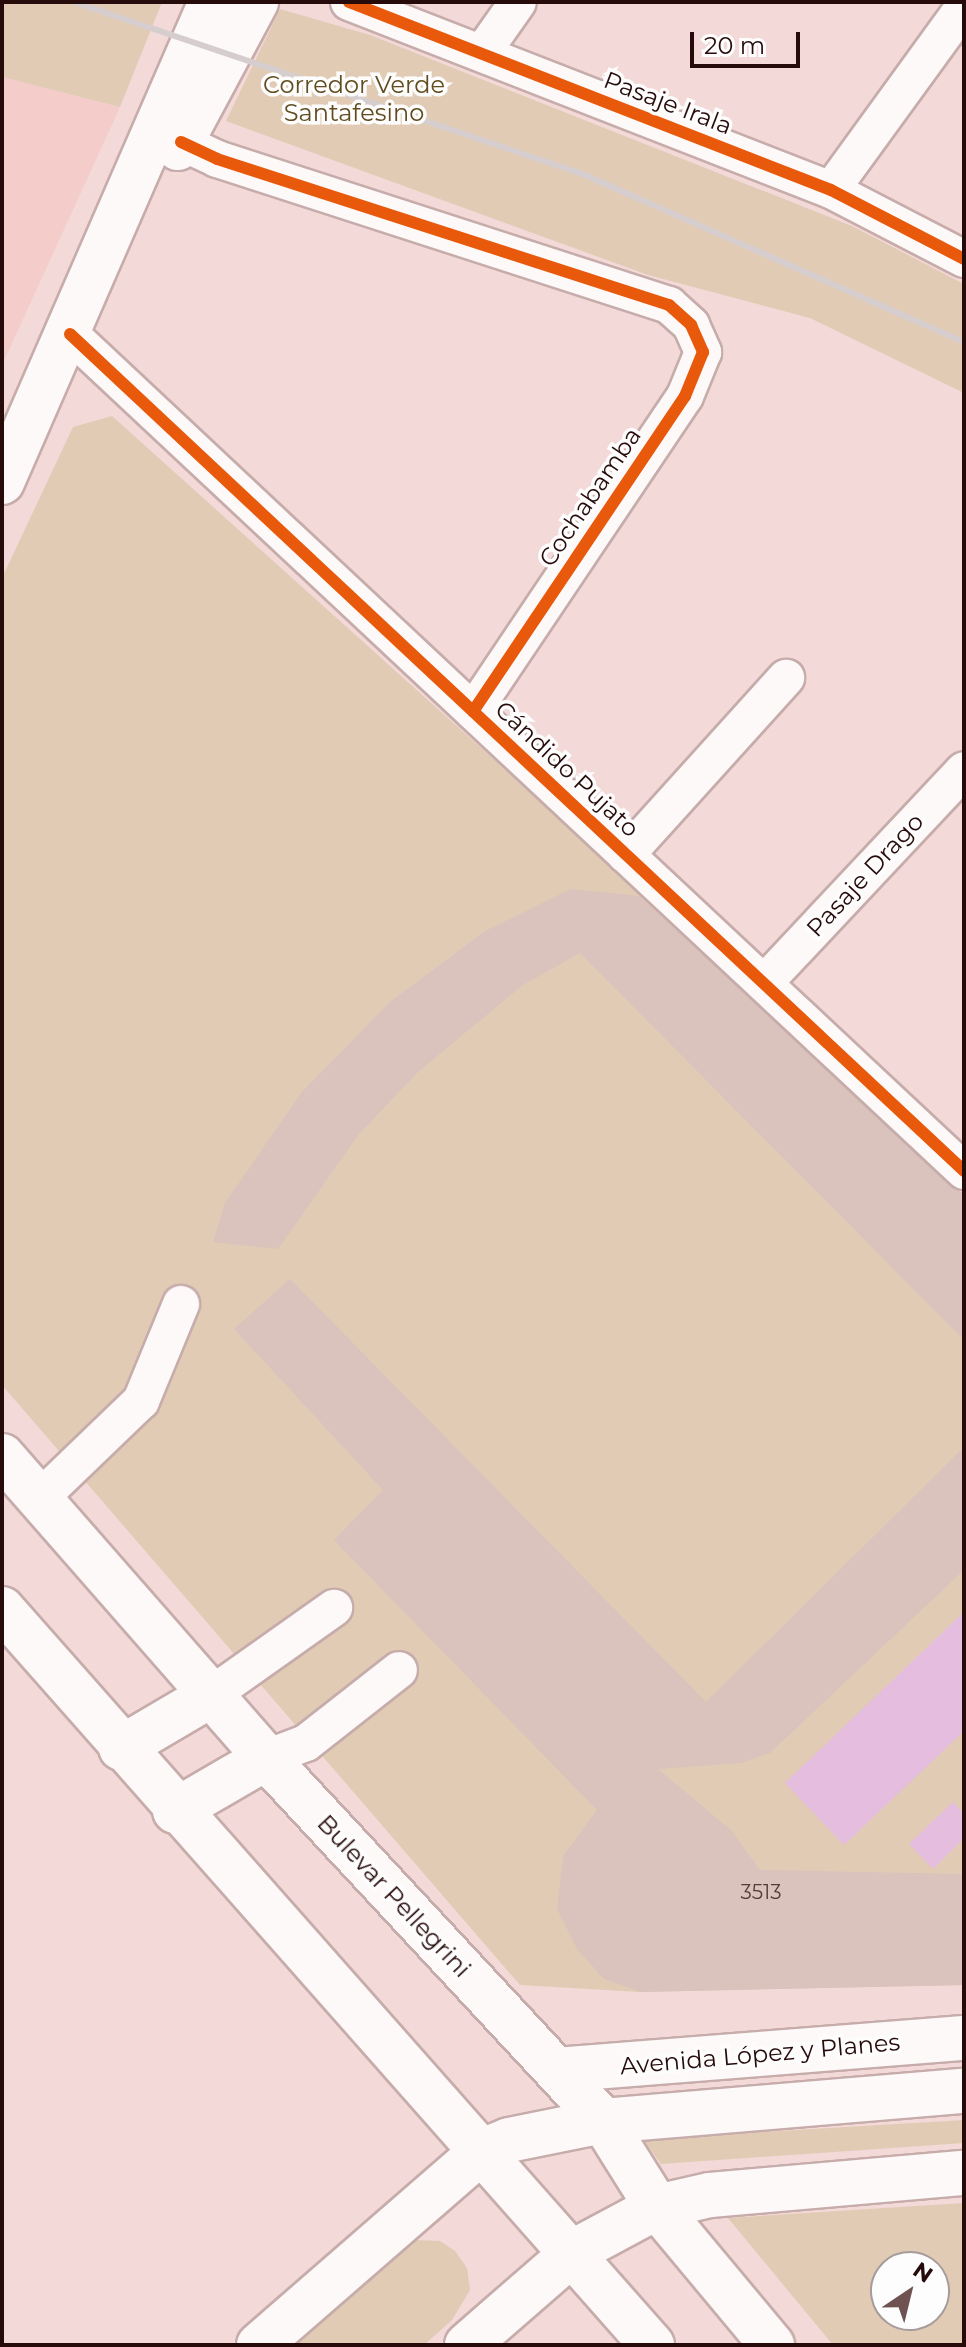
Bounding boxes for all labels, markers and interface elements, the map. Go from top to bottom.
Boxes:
scale bar [694,16,804,66]
text: 20 m [704,31,765,60]
street label: Pasaje Irala [600,65,736,141]
park label: Corredor Verde Santafesino [263,71,445,127]
street label: Cochabamba [533,422,647,572]
street label: Cándido Pujato [489,695,645,843]
street label: Pasaje Drago [800,807,930,943]
street label: Bulevar Pellegrini [311,1809,477,1983]
house number: 3513 [741,1880,781,1904]
street label: Avenida López y Planes [619,2027,901,2081]
north arrow [870,2251,950,2331]
text: N [908,2256,938,2289]

